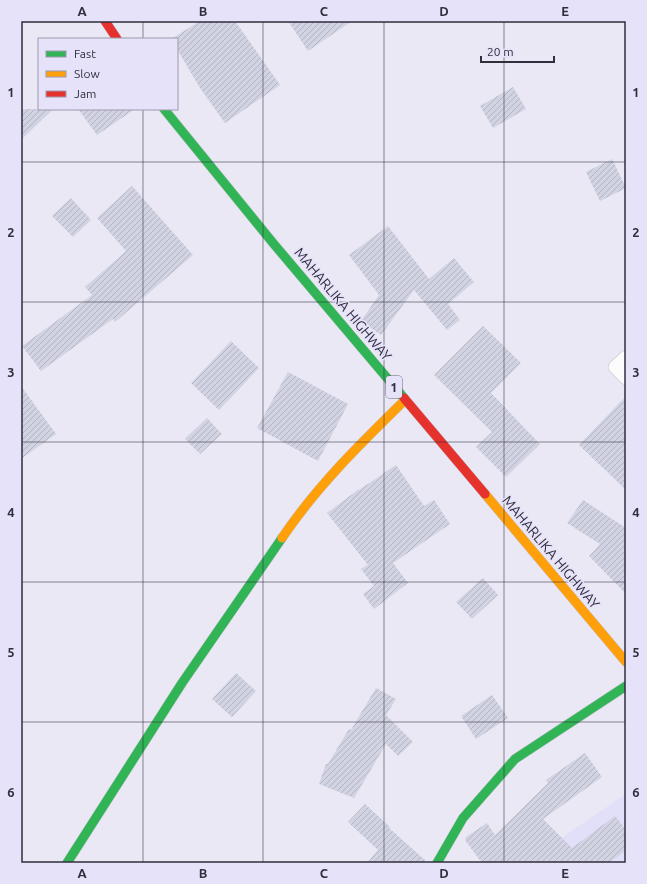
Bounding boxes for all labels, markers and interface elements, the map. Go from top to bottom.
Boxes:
text: A [77,4,87,18]
text: B [199,4,208,18]
text: C [320,4,329,18]
text: D [439,4,449,18]
text: E [561,4,569,18]
legend [38,38,178,110]
scale bar [481,38,554,64]
text: 20 m [487,45,514,58]
text: Fast [74,47,96,60]
text: Slow [74,67,100,80]
text: 1 [7,85,15,99]
text: 1 [632,85,640,99]
text: Jam [74,87,96,100]
text: 2 [7,225,15,239]
text: 2 [632,225,640,239]
street label: MAHARLIKA HIGHWAY [291,244,395,364]
text: 3 [7,365,15,379]
text: 3 [632,365,640,379]
road number: 1 [386,376,402,398]
street label: MAHARLIKA HIGHWAY [499,492,603,612]
text: 4 [7,505,15,519]
text: 4 [632,505,640,519]
text: 5 [7,645,15,659]
text: 5 [632,645,640,659]
text: 6 [7,785,15,799]
text: 6 [632,785,640,799]
text: A [77,866,87,880]
text: B [199,866,208,880]
text: C [320,866,329,880]
text: D [439,866,449,880]
text: E [561,866,569,880]

